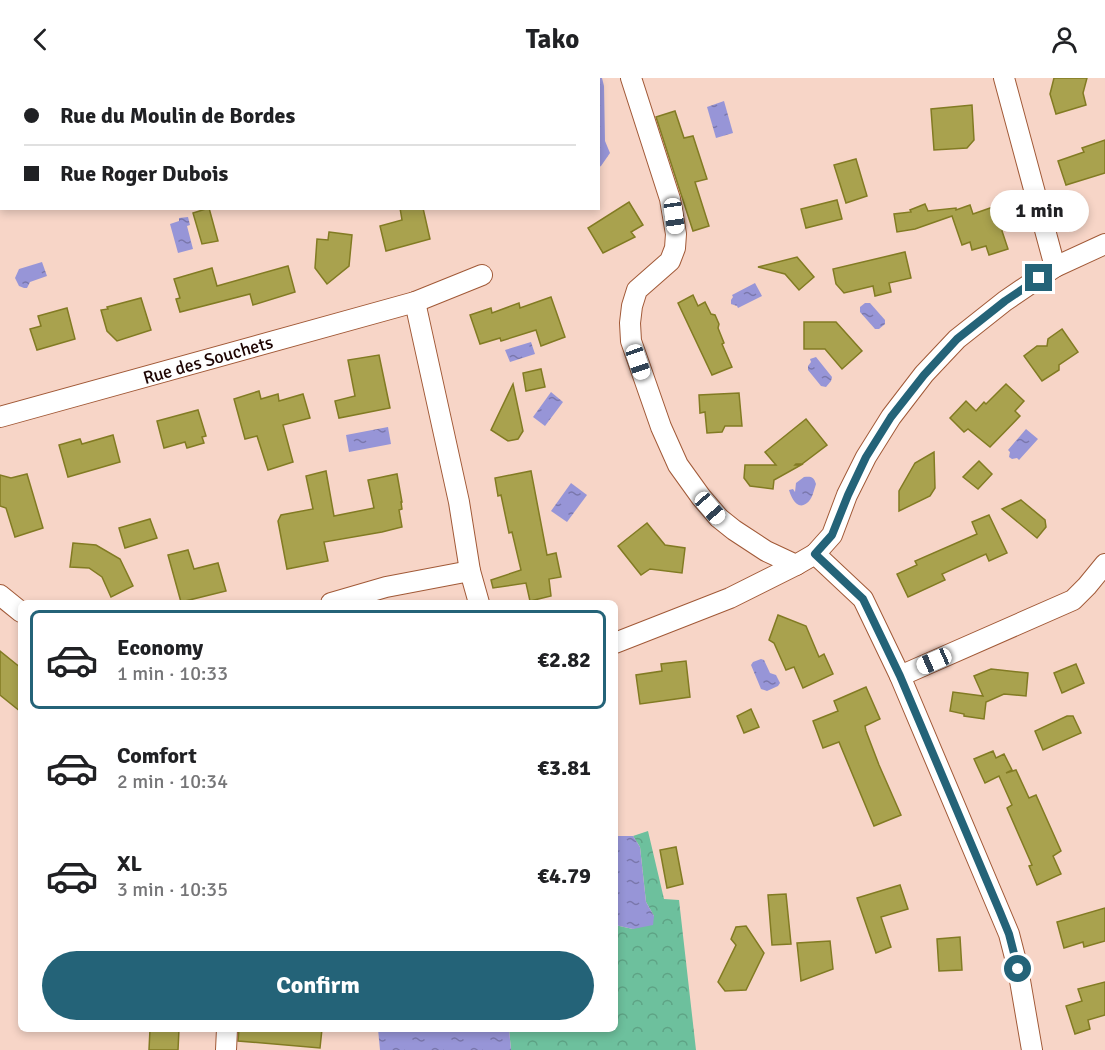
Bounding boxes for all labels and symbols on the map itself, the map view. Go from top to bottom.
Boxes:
callout: 1 min [990,191,1088,233]
car [663,197,685,235]
route end [1025,264,1052,291]
street label: Rue des Souchets [140,331,276,389]
car [624,342,652,382]
car [691,489,729,527]
car [914,645,954,677]
route start [1004,955,1031,982]

